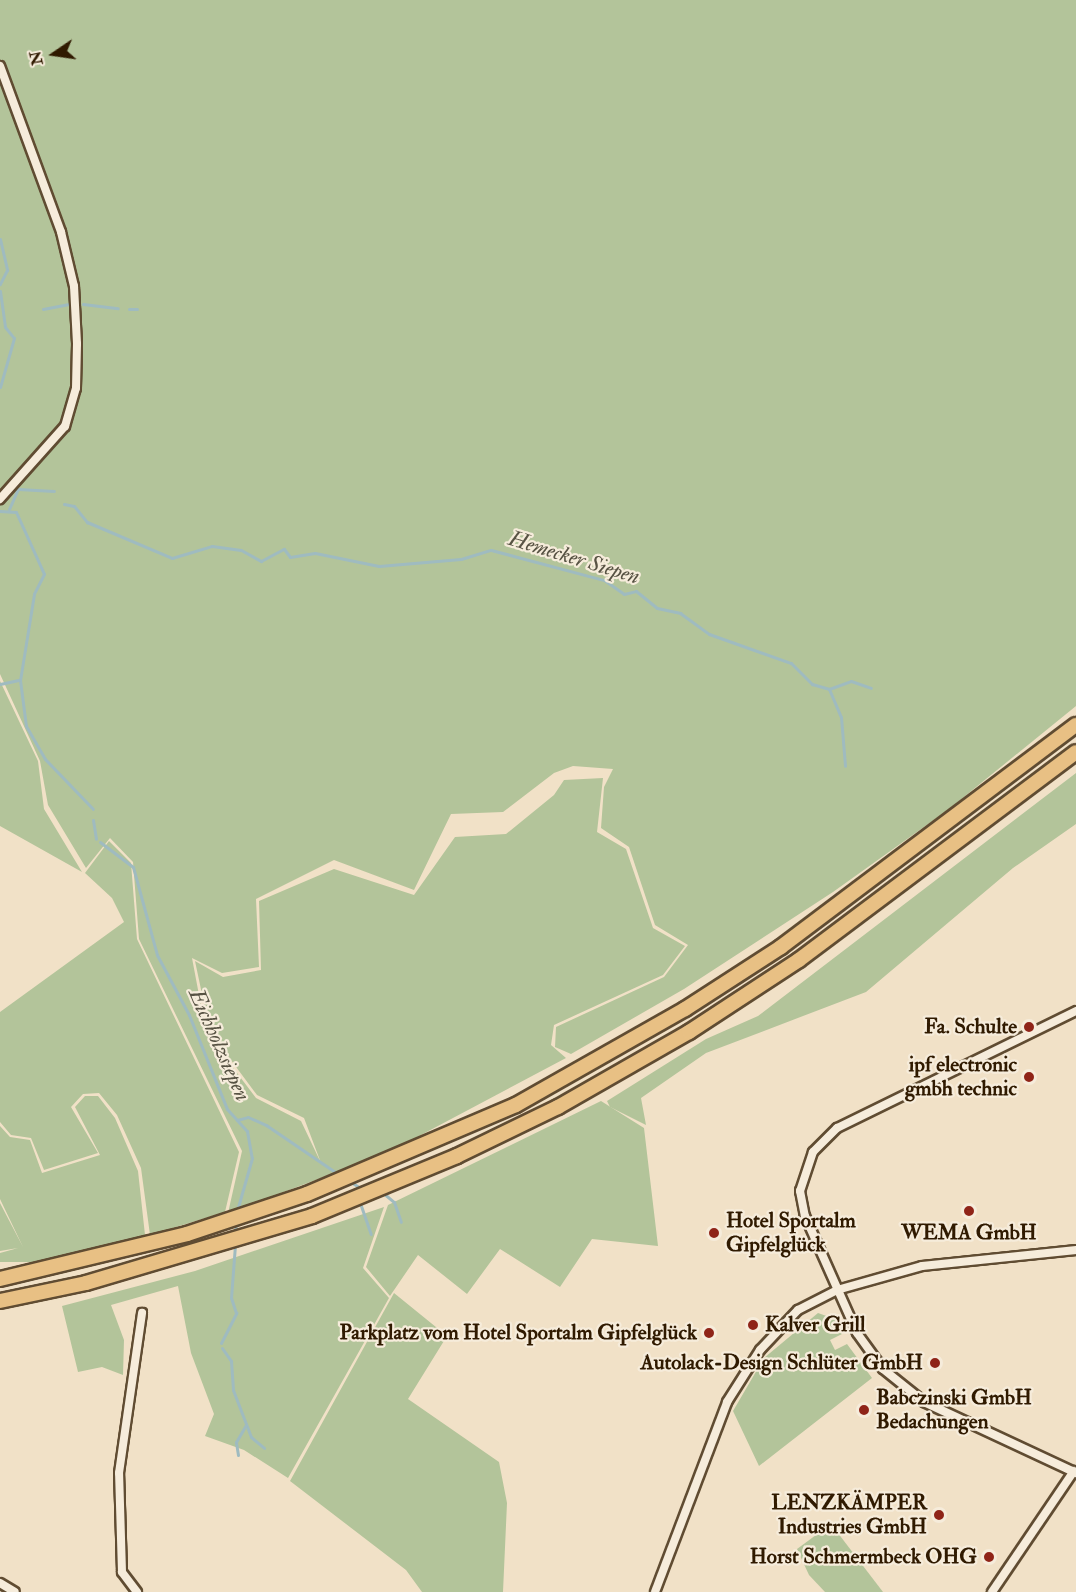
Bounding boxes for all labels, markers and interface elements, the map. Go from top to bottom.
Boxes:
north arrow [24,24,84,84]
text: N [25,49,48,67]
water label: Hemecker Siepen [505,526,643,590]
water label: Eichholzsiepen [182,985,256,1105]
place label: Fa. Schulte [924,1014,1017,1040]
marker: Fa. Schulte [1022,1020,1036,1034]
place label: ipf electronic gmbh technic [905,1052,1017,1102]
marker: ipf electronic gmbh technic [1022,1070,1036,1084]
marker: WEMA GmbH [962,1204,976,1218]
place label: Hotel Sportalm Gipfelglück [726,1208,856,1258]
place label: WEMA GmbH [901,1220,1037,1246]
marker: Hotel Sportalm Gipfelglück [707,1226,721,1240]
place label: Kalver Grill [765,1312,865,1338]
marker: Kalver Grill [746,1318,760,1332]
place label: Parkplatz vom Hotel Sportalm Gipfelglück [340,1320,697,1346]
marker: Parkplatz vom Hotel Sportalm Gipfelglück [702,1326,716,1340]
place label: Autolack-Design Schlüter GmbH [640,1350,923,1376]
marker: Autolack-Design Schlüter GmbH [928,1356,942,1370]
place label: Babczinski GmbH Bedachungen [876,1385,1032,1435]
marker: Babczinski GmbH Bedachungen [857,1403,871,1417]
place label: LENZKÄMPER Industries GmbH [771,1490,927,1540]
marker: LENZKÄMPER Industries GmbH [932,1508,946,1522]
place label: Horst Schmermbeck OHG [750,1544,977,1570]
marker: Horst Schmermbeck OHG [982,1550,996,1564]

